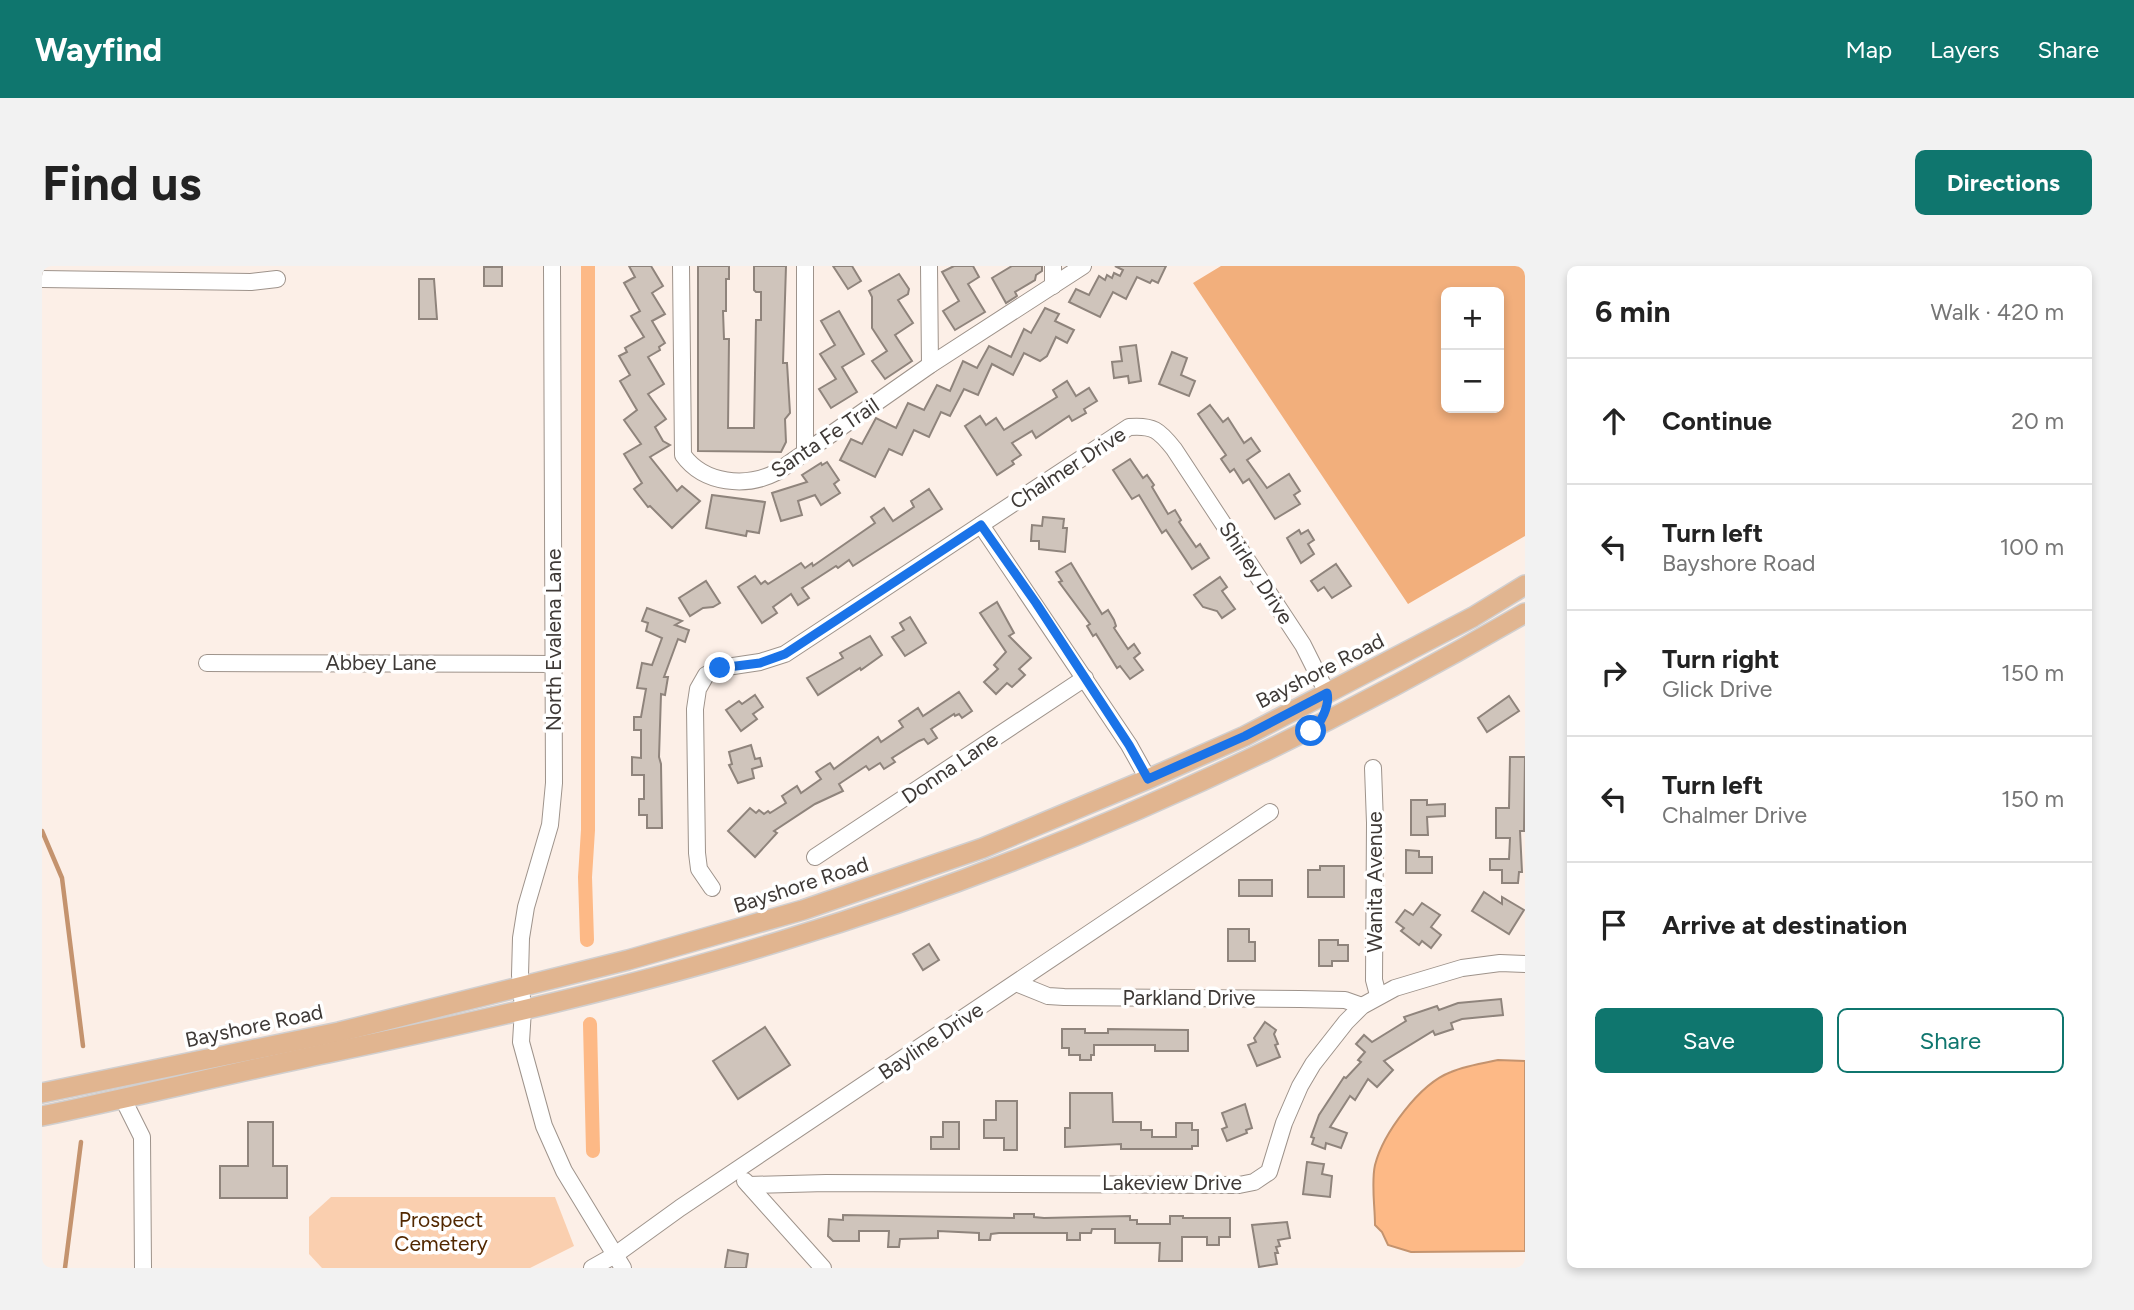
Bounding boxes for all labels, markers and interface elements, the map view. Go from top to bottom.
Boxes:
text: Wayfind [35,30,162,69]
text: Map [1845,35,1892,64]
text: Layers [1930,35,1999,64]
text: Share [2037,35,2099,64]
button: Directions [1915,150,2092,215]
text: Find us [42,153,201,212]
map controls [1441,287,1504,413]
button: + [1441,287,1504,350]
text: 6 min [1595,293,1671,330]
text: Walk · 420 m [1931,298,2064,326]
button: − [1441,350,1504,413]
street label: Santa Fe Trail [766,392,884,483]
icon: ahead [1595,402,1633,440]
text: Continue [1662,405,1772,437]
text: 20 m [2011,407,2064,435]
street label: Chalmer Drive [1005,421,1130,514]
street label: Shirley Drive [1214,517,1299,629]
text: Turn left [1662,517,1763,549]
icon: left [1595,528,1633,566]
text: 100 m [2000,533,2064,561]
street label: North Evalena Lane [541,549,566,731]
text: Bayshore Road [1662,549,1816,577]
street label: Bayshore Road [1252,628,1388,714]
text: Turn right [1662,643,1779,675]
street label: Abbey Lane [325,650,437,675]
route end [704,652,735,683]
icon: right [1595,654,1633,692]
text: 150 m [2001,659,2064,687]
text: Glick Drive [1662,675,1772,703]
route start [1295,715,1326,746]
street label: Donna Lane [897,726,1003,809]
text: Turn left [1662,769,1763,801]
icon: left [1595,780,1633,818]
text: 150 m [2001,785,2064,813]
text: Chalmer Drive [1662,801,1807,829]
street label: Wanita Avenue [1362,811,1387,953]
street label: Bayshore Road [730,851,871,918]
icon: arrive [1595,906,1633,944]
text: Arrive at destination [1662,909,1907,941]
street label: Parkland Drive [1122,985,1256,1010]
street label: Bayline Drive [874,996,988,1085]
street label: Bayshore Road [183,999,325,1052]
button: Save [1595,1008,1823,1073]
button: Share [1837,1008,2064,1073]
street label: Lakeview Drive [1102,1170,1242,1195]
park label: Prospect Cemetery [394,1207,488,1256]

